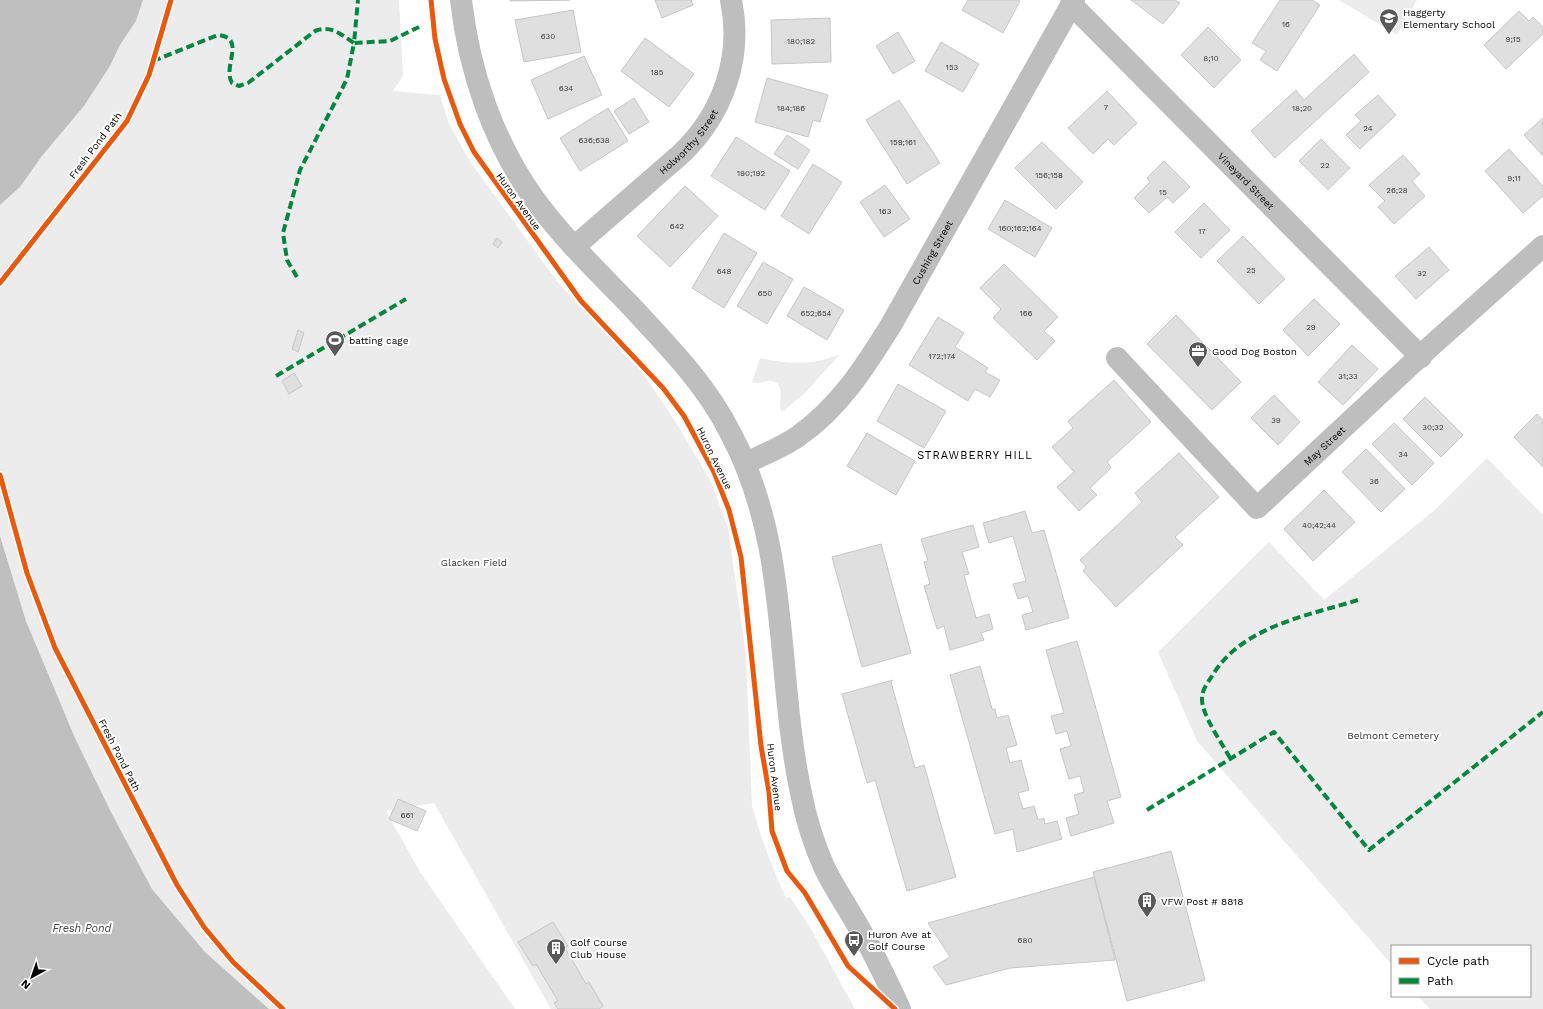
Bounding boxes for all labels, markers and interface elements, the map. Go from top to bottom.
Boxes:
school or university icon: Haggerty Elementary School [1378,7,1400,35]
place label: Haggerty Elementary School [1403,7,1495,30]
house number: 16 [1282,20,1290,29]
house number: 630 [541,32,555,41]
house number: 9;15 [1505,35,1521,44]
house number: 180;182 [787,37,815,46]
house number: 8;10 [1203,54,1219,63]
house number: 153 [946,63,959,72]
house number: 185 [651,68,664,77]
house number: 634 [559,84,573,93]
house number: 7 [1104,103,1109,112]
house number: 184;186 [777,104,805,113]
house number: 18;20 [1292,104,1312,113]
street label: Holworthy Street [657,107,720,176]
street label: Fresh Pond Path [67,110,124,181]
house number: 24 [1363,124,1373,133]
house number: 636;638 [578,136,610,145]
house number: 159;161 [890,138,916,147]
street label: Vineyard Street [1216,151,1277,212]
house number: 22 [1320,161,1330,170]
house number: 190;192 [737,169,765,178]
street label: Huron Avenue [494,171,543,232]
house number: 156;158 [1035,171,1063,180]
house number: 9;11 [1507,174,1521,183]
house number: 26;28 [1386,186,1408,195]
house number: 15 [1159,188,1167,197]
house number: 163 [879,207,892,216]
street label: Cushing Street [910,218,955,287]
house number: 642 [670,222,685,231]
house number: 160;162;164 [998,224,1042,233]
house number: 17 [1198,227,1206,236]
house number: 25 [1246,266,1256,275]
house number: 648 [717,267,731,276]
house number: 32 [1417,269,1427,278]
house number: 650 [758,289,772,298]
house number: 652;654 [801,309,832,318]
house number: 166 [1020,309,1033,318]
house number: 29 [1306,323,1316,332]
sports icon: batting cage [324,329,346,357]
place label: batting cage [349,335,409,346]
office icon: Good Dog Boston [1187,340,1209,368]
place label: Good Dog Boston [1212,346,1297,357]
house number: 172;174 [929,352,955,361]
house number: 31;33 [1338,372,1358,381]
house number: 39 [1271,416,1281,425]
street label: May Street [1302,423,1348,468]
house number: 30;32 [1422,423,1444,432]
street label: Huron Avenue [695,425,734,491]
district label: STRAWBERRY HILL [917,449,1033,462]
house number: 34 [1398,450,1408,459]
house number: 36 [1369,477,1379,486]
house number: 40;42;44 [1302,521,1336,530]
park label: Glacken Field [441,557,507,568]
street label: Fresh Pond Path [96,717,143,793]
park label: Belmont Cemetery [1347,730,1440,741]
street label: Huron Avenue [765,743,784,812]
house number: 661 [401,811,413,820]
building icon: VFW Post # 8818 [1136,890,1158,918]
place label: VFW Post # 8818 [1161,896,1243,907]
water label: Fresh Pond [53,922,113,935]
bus stop icon: Huron Ave at Golf Course [843,929,865,957]
place label: Huron Ave at Golf Course [868,929,932,952]
house number: 680 [1018,936,1032,945]
building icon: Golf Course Club House [545,937,567,965]
place label: Golf Course Club House [570,937,627,960]
legend [1391,945,1531,997]
text: Cycle path [1427,954,1489,968]
north arrow [12,957,52,997]
text: Path [1427,974,1453,988]
text: N [19,977,33,992]

